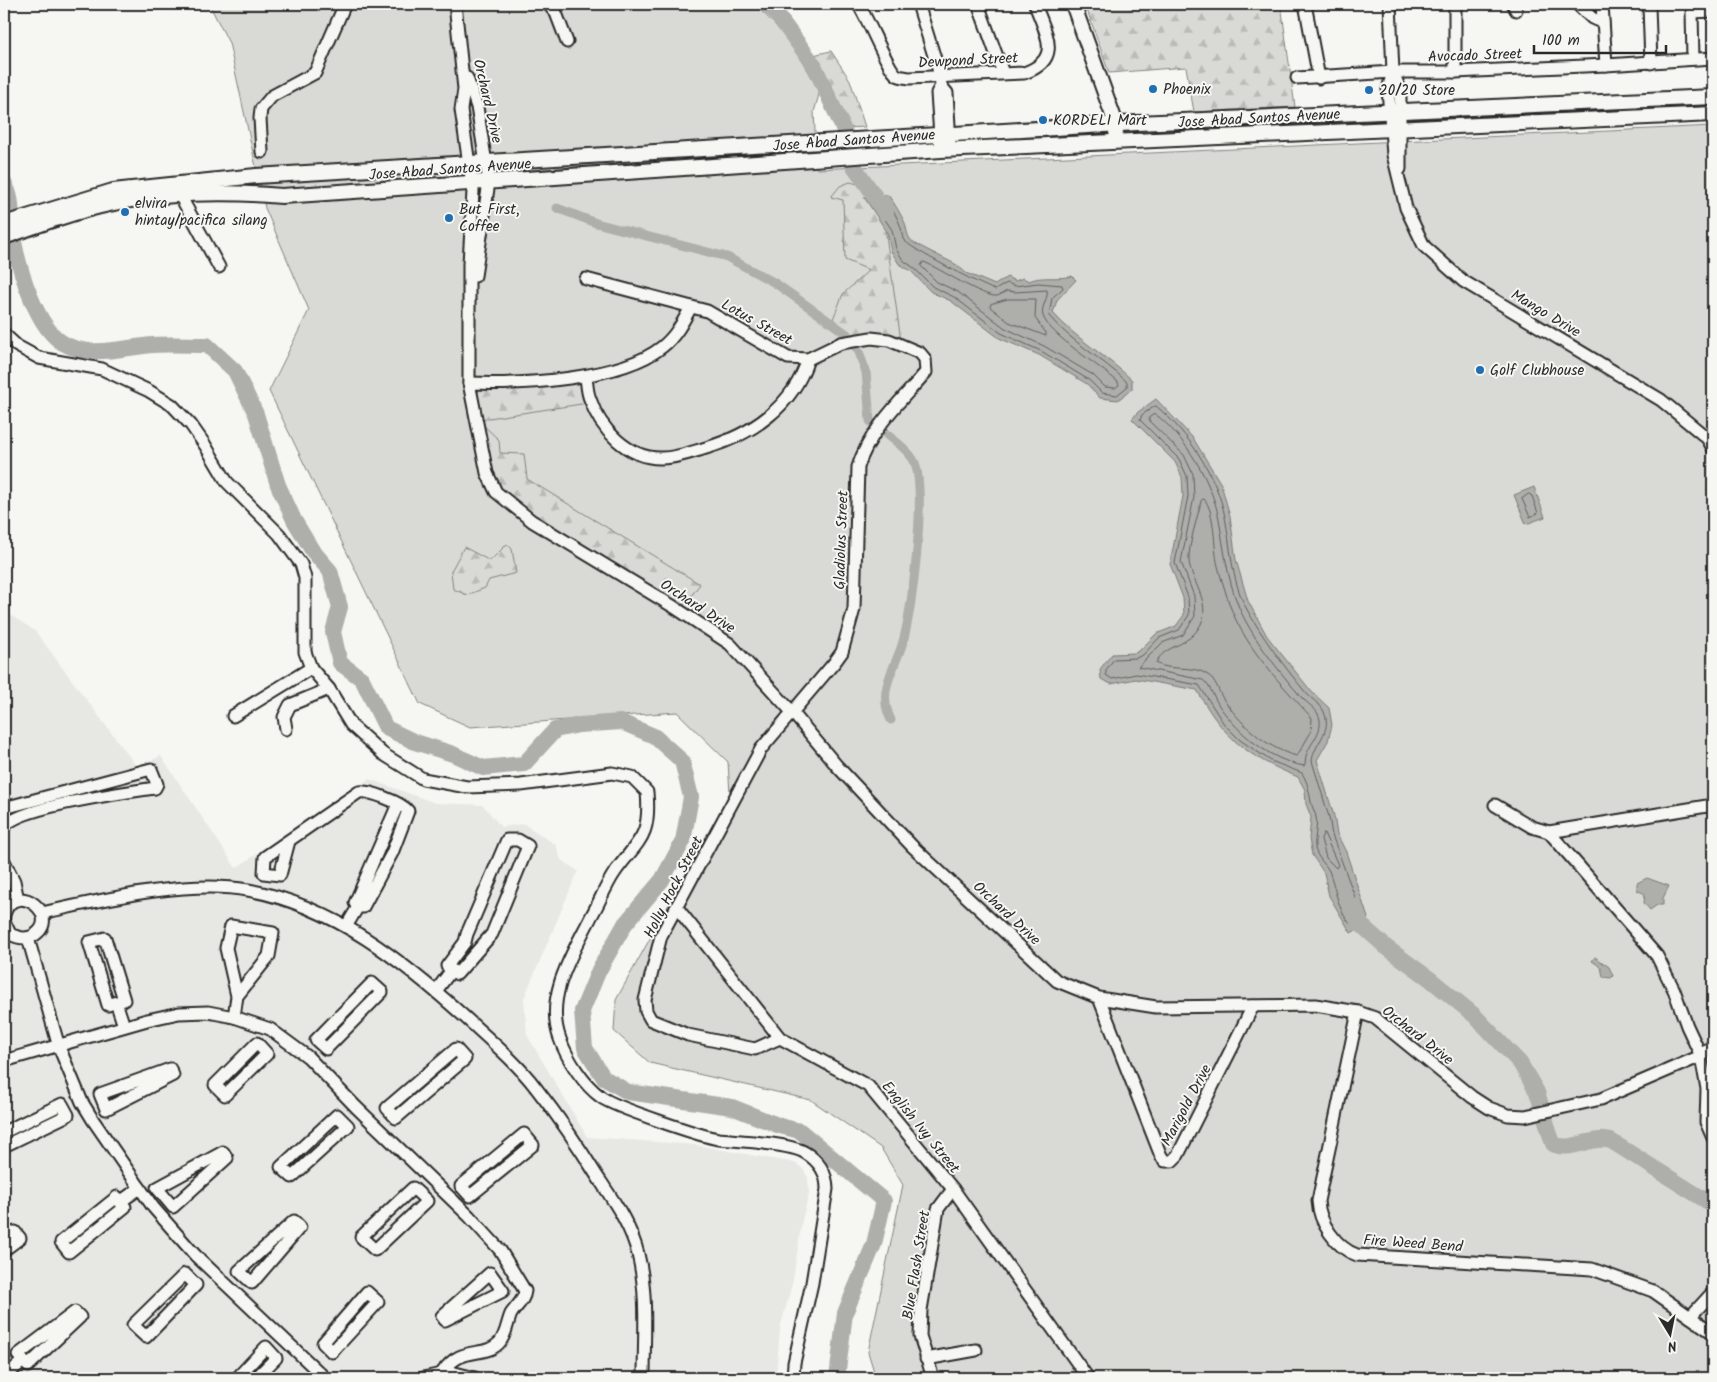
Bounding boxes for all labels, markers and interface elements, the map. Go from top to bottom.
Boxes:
scale bar [1534,22,1667,54]
text: 100 m [1542,29,1580,53]
street label: Avocado Street [1427,42,1523,70]
street label: Dewpond Street [917,46,1019,76]
street label: Orchard Drive [466,57,508,146]
place label: Phoenix [1163,78,1211,102]
place label: 20/20 Store [1379,79,1455,103]
marker: Phoenix [1147,83,1159,95]
marker: 20/20 Store [1363,84,1375,96]
street label: Jose Abad Santos Avenue [1177,103,1341,135]
place label: KORDELI Mart [1053,109,1147,133]
marker: KORDELI Mart [1037,114,1049,126]
street label: Jose Abad Santos Avenue [772,123,936,159]
street label: Jose Abad Santos Avenue [368,152,532,188]
place label: elvira hintay/pacifica silang [135,192,268,233]
place label: But First, Coffee [459,198,520,239]
marker: elvira hintay/pacifica silang [119,206,131,218]
marker: But First, Coffee [443,212,455,224]
street label: Mango Drive [1506,283,1585,344]
street label: Lotus Street [716,293,797,352]
place label: Golf Clubhouse [1490,359,1584,383]
marker: Golf Clubhouse [1474,364,1486,376]
street label: Gladiolus Street [828,490,856,590]
street label: Orchard Drive [655,573,740,640]
street label: Holly Hock Street [638,832,710,943]
street label: Orchard Drive [967,876,1046,952]
street label: Orchard Drive [1376,1000,1459,1072]
street label: Marigold Drive [1155,1060,1219,1151]
street label: English Ivy Street [875,1076,965,1179]
street label: Blue Flash Street [897,1209,937,1321]
street label: Fire Weed Bend [1362,1229,1464,1259]
north arrow [1644,1310,1694,1360]
text: N [1666,1334,1678,1357]

